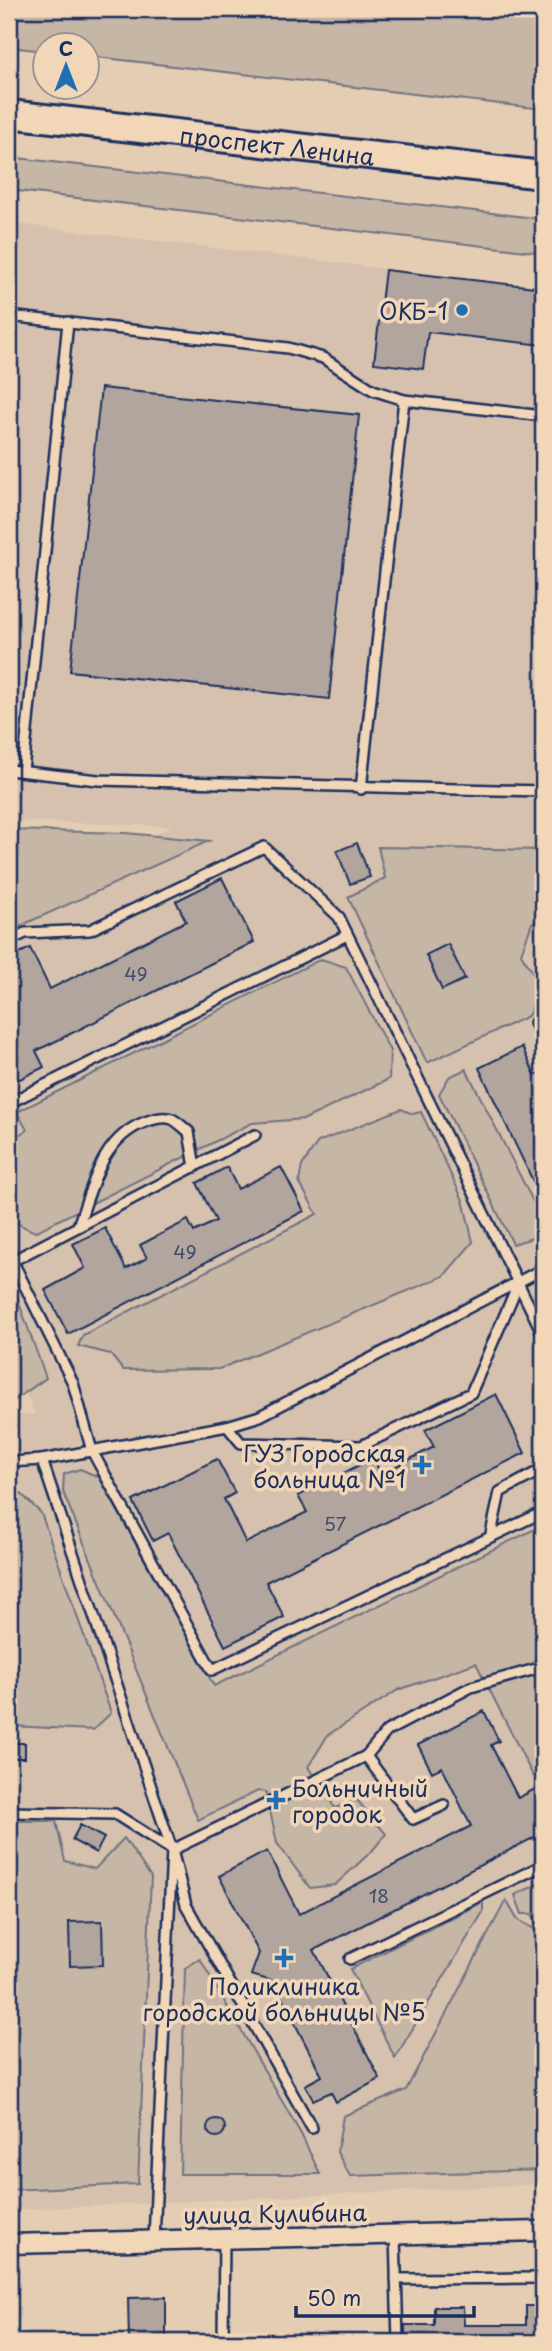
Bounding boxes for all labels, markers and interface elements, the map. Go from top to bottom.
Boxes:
north arrow [32,32,102,102]
text: С [59,34,73,62]
street label: проспект Ленина [178,116,377,173]
place label: ОКБ-1 [379,293,448,328]
marker: ОКБ-1 [454,302,470,318]
house number: 49 [124,959,148,987]
house number: 49 [173,1237,197,1265]
place label: ГУЗ Городская больница №1 [243,1435,406,1496]
marker: ГУЗ Городская больница №1 [412,1455,432,1475]
house number: 57 [324,1509,347,1537]
place label: Больничный городок [292,1770,428,1831]
marker: Больничный городок [266,1790,286,1810]
house number: 18 [369,1881,389,1909]
marker: Поликлиника городской больницы №5 [274,1948,294,1968]
place label: Поликлиника городской больницы №5 [143,1968,425,2029]
street label: улица Кулибина [183,2194,368,2232]
scale bar [296,2274,475,2318]
text: 50 m [307,2281,361,2313]

